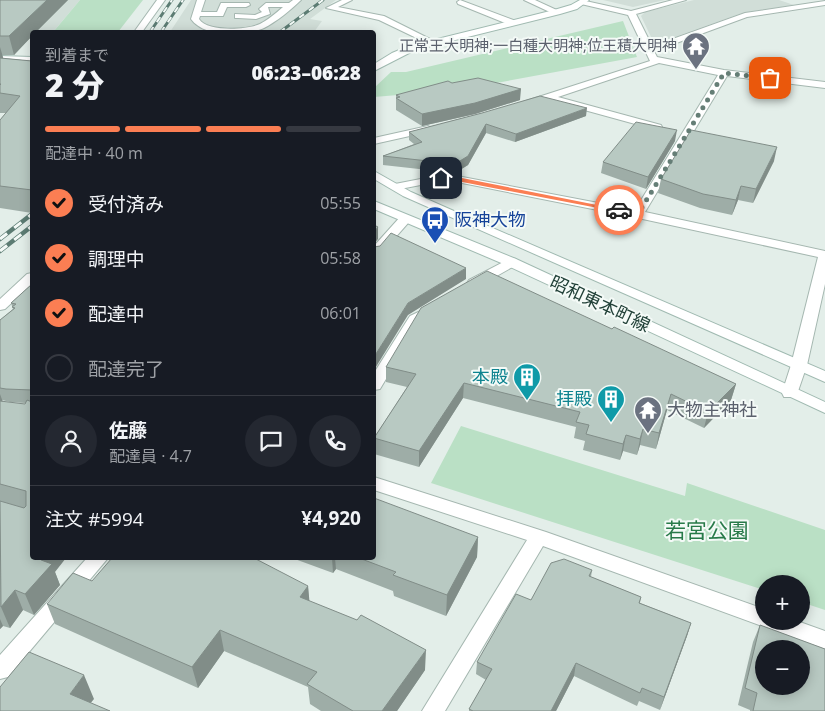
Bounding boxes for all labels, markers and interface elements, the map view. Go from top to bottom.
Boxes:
temple icon: 正常王大明神;一白種大明神;位王積大明神 [681,31,711,70]
place label: 正常王大明神;一白種大明神;位王積大明神 [399,35,677,55]
text: 到着まで [45,44,109,66]
pin [749,57,791,99]
text: 06:23–06:28 [251,60,361,86]
text: 2 分 [45,63,104,106]
icon: bag [756,64,784,92]
text: 配達中 · 40 m [45,142,143,164]
pin [420,157,462,199]
icon: home [427,164,455,192]
courier [594,185,644,235]
icon: check [45,189,73,217]
text: 受付済み [88,191,164,217]
text: 05:55 [320,192,361,214]
icon: car [605,196,633,224]
bus stop icon: 阪神大物 [420,205,450,244]
place label: 阪神大物 [454,207,526,231]
icon: check [45,244,73,272]
text: 調理中 [88,246,145,272]
text: 05:58 [320,247,361,269]
street label: 昭和東本町線 [546,269,654,337]
icon: check [45,299,73,327]
text: 配達中 [88,301,145,327]
text: 06:01 [320,302,361,324]
text: 配達完了 [88,356,164,382]
building icon: 本殿 [512,362,542,401]
place label: 本殿 [472,364,508,388]
building icon: 拝殿 [596,384,626,423]
place label: 拝殿 [556,386,592,410]
temple icon: 大物主神社 [633,395,663,434]
place label: 大物主神社 [667,397,757,421]
button: person [45,415,97,467]
button: chat [245,415,297,467]
button: phone [309,415,361,467]
text: 佐藤 [109,417,147,443]
text: 配達員 · 4.7 [109,445,192,467]
text: ¥4,920 [301,505,361,531]
text: 注文 #5994 [45,506,144,532]
park label: 若宮公園 [665,516,749,544]
map controls [755,575,810,695]
button: + [755,575,810,630]
button: − [755,640,810,695]

